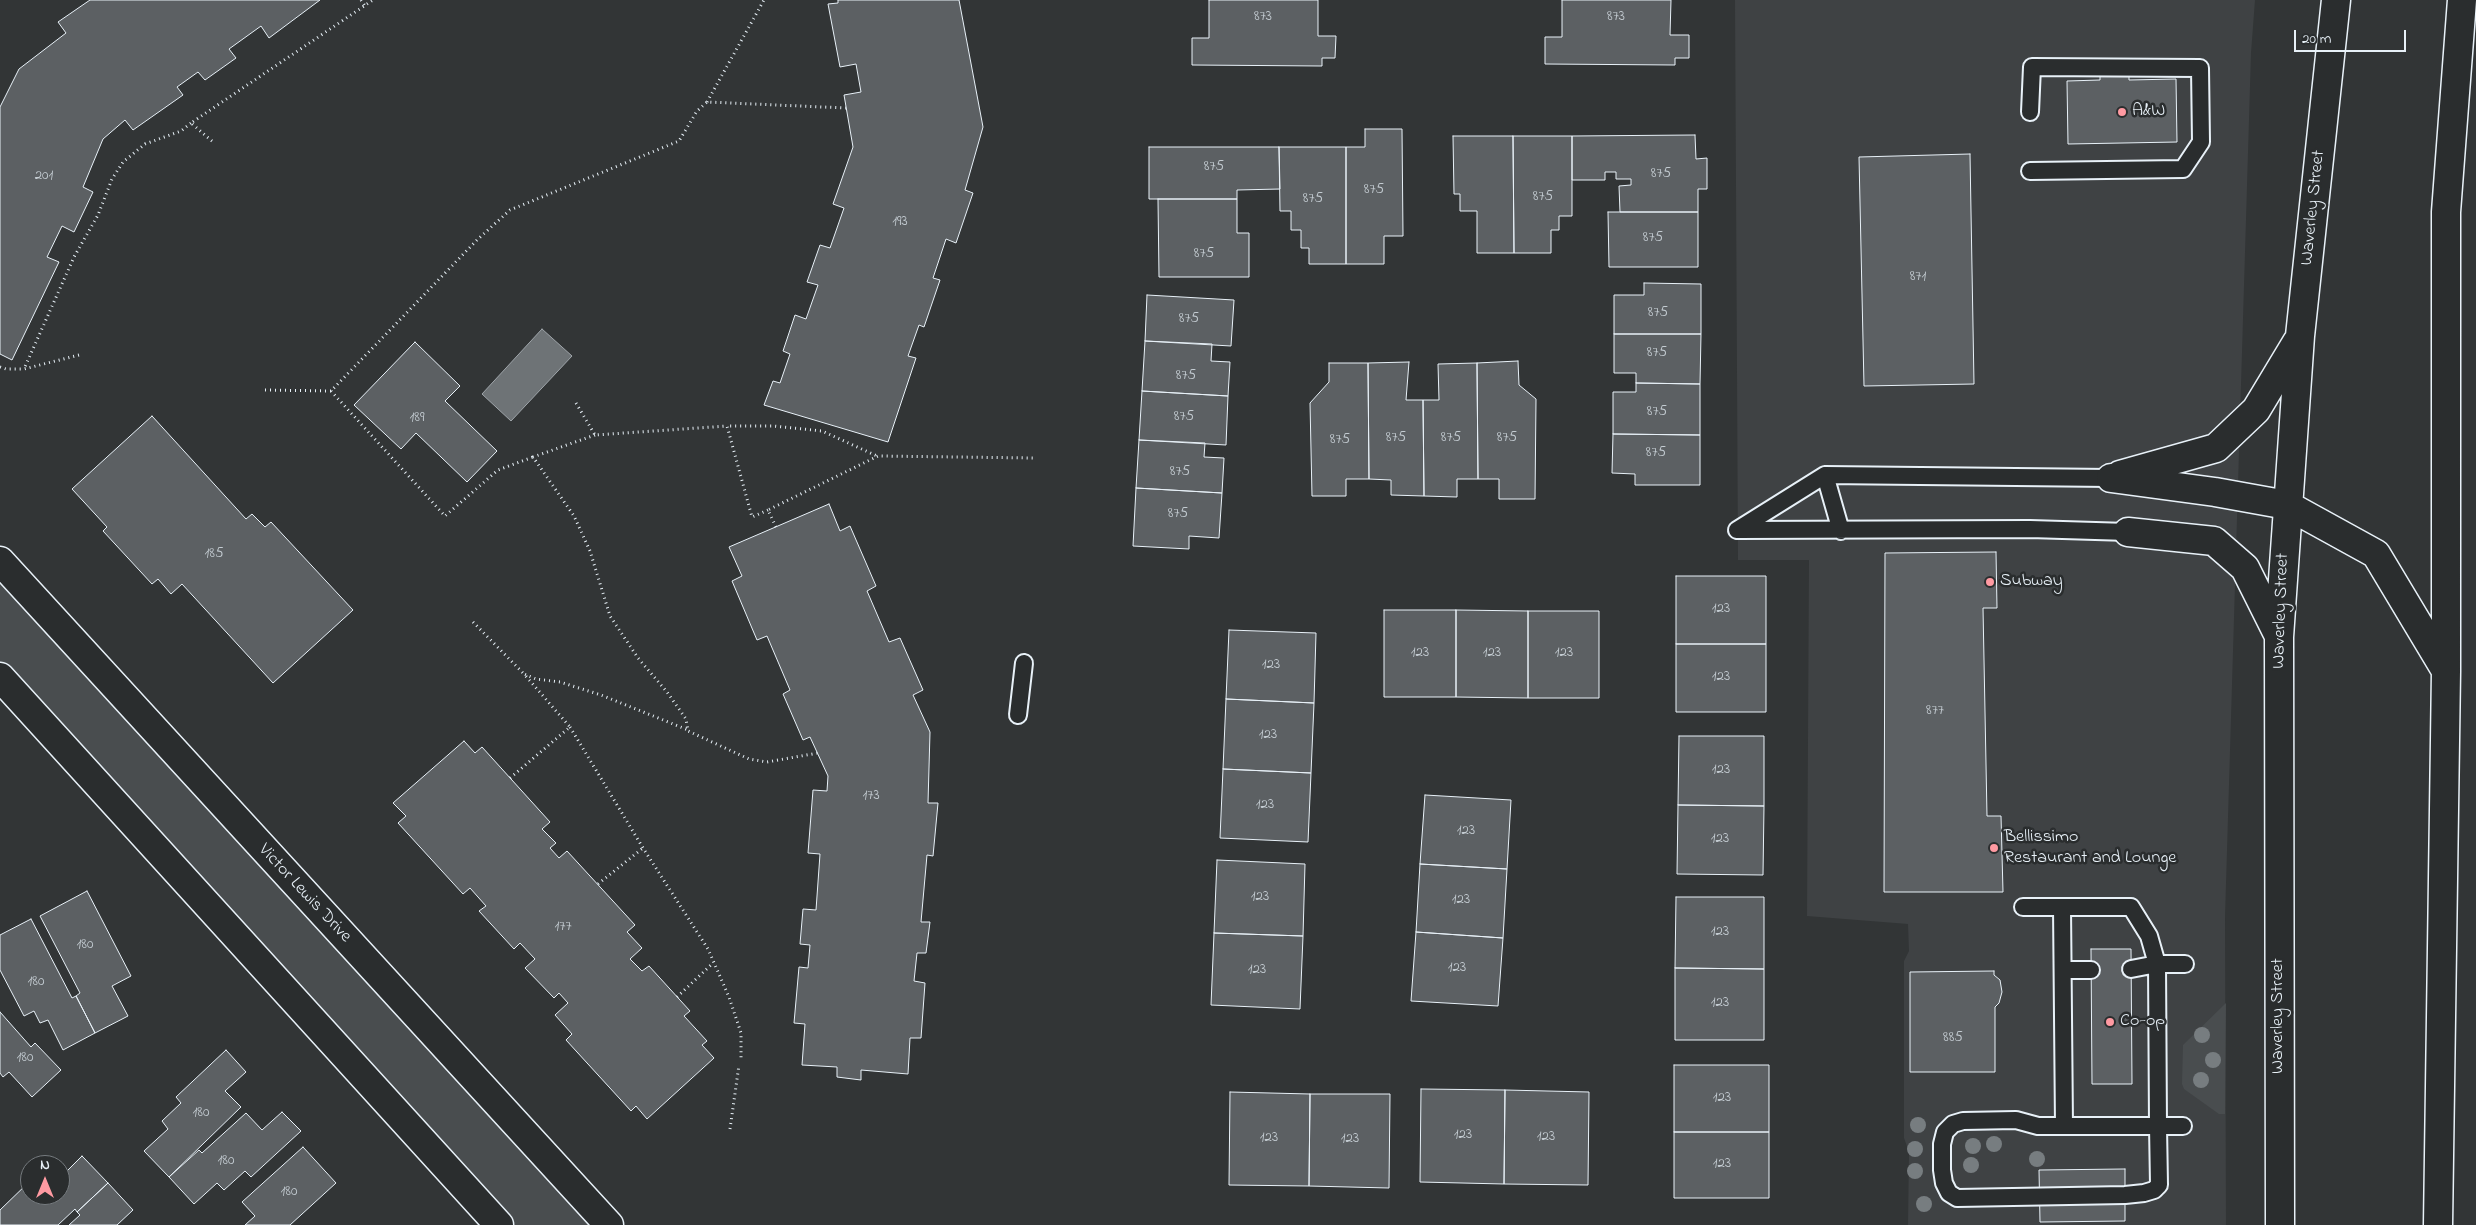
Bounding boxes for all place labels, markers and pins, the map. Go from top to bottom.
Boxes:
place label: A&W [2132,101,2165,123]
marker: A&W [2116,106,2128,118]
place label: Subway [2000,571,2063,593]
marker: Subway [1984,576,1996,588]
place label: Bellissimo Restaurant and Lounge [2004,827,2176,870]
marker: Bellissimo Restaurant and Lounge [1988,842,2000,854]
place label: Co-op [2120,1011,2165,1033]
marker: Co-op [2104,1016,2116,1028]

